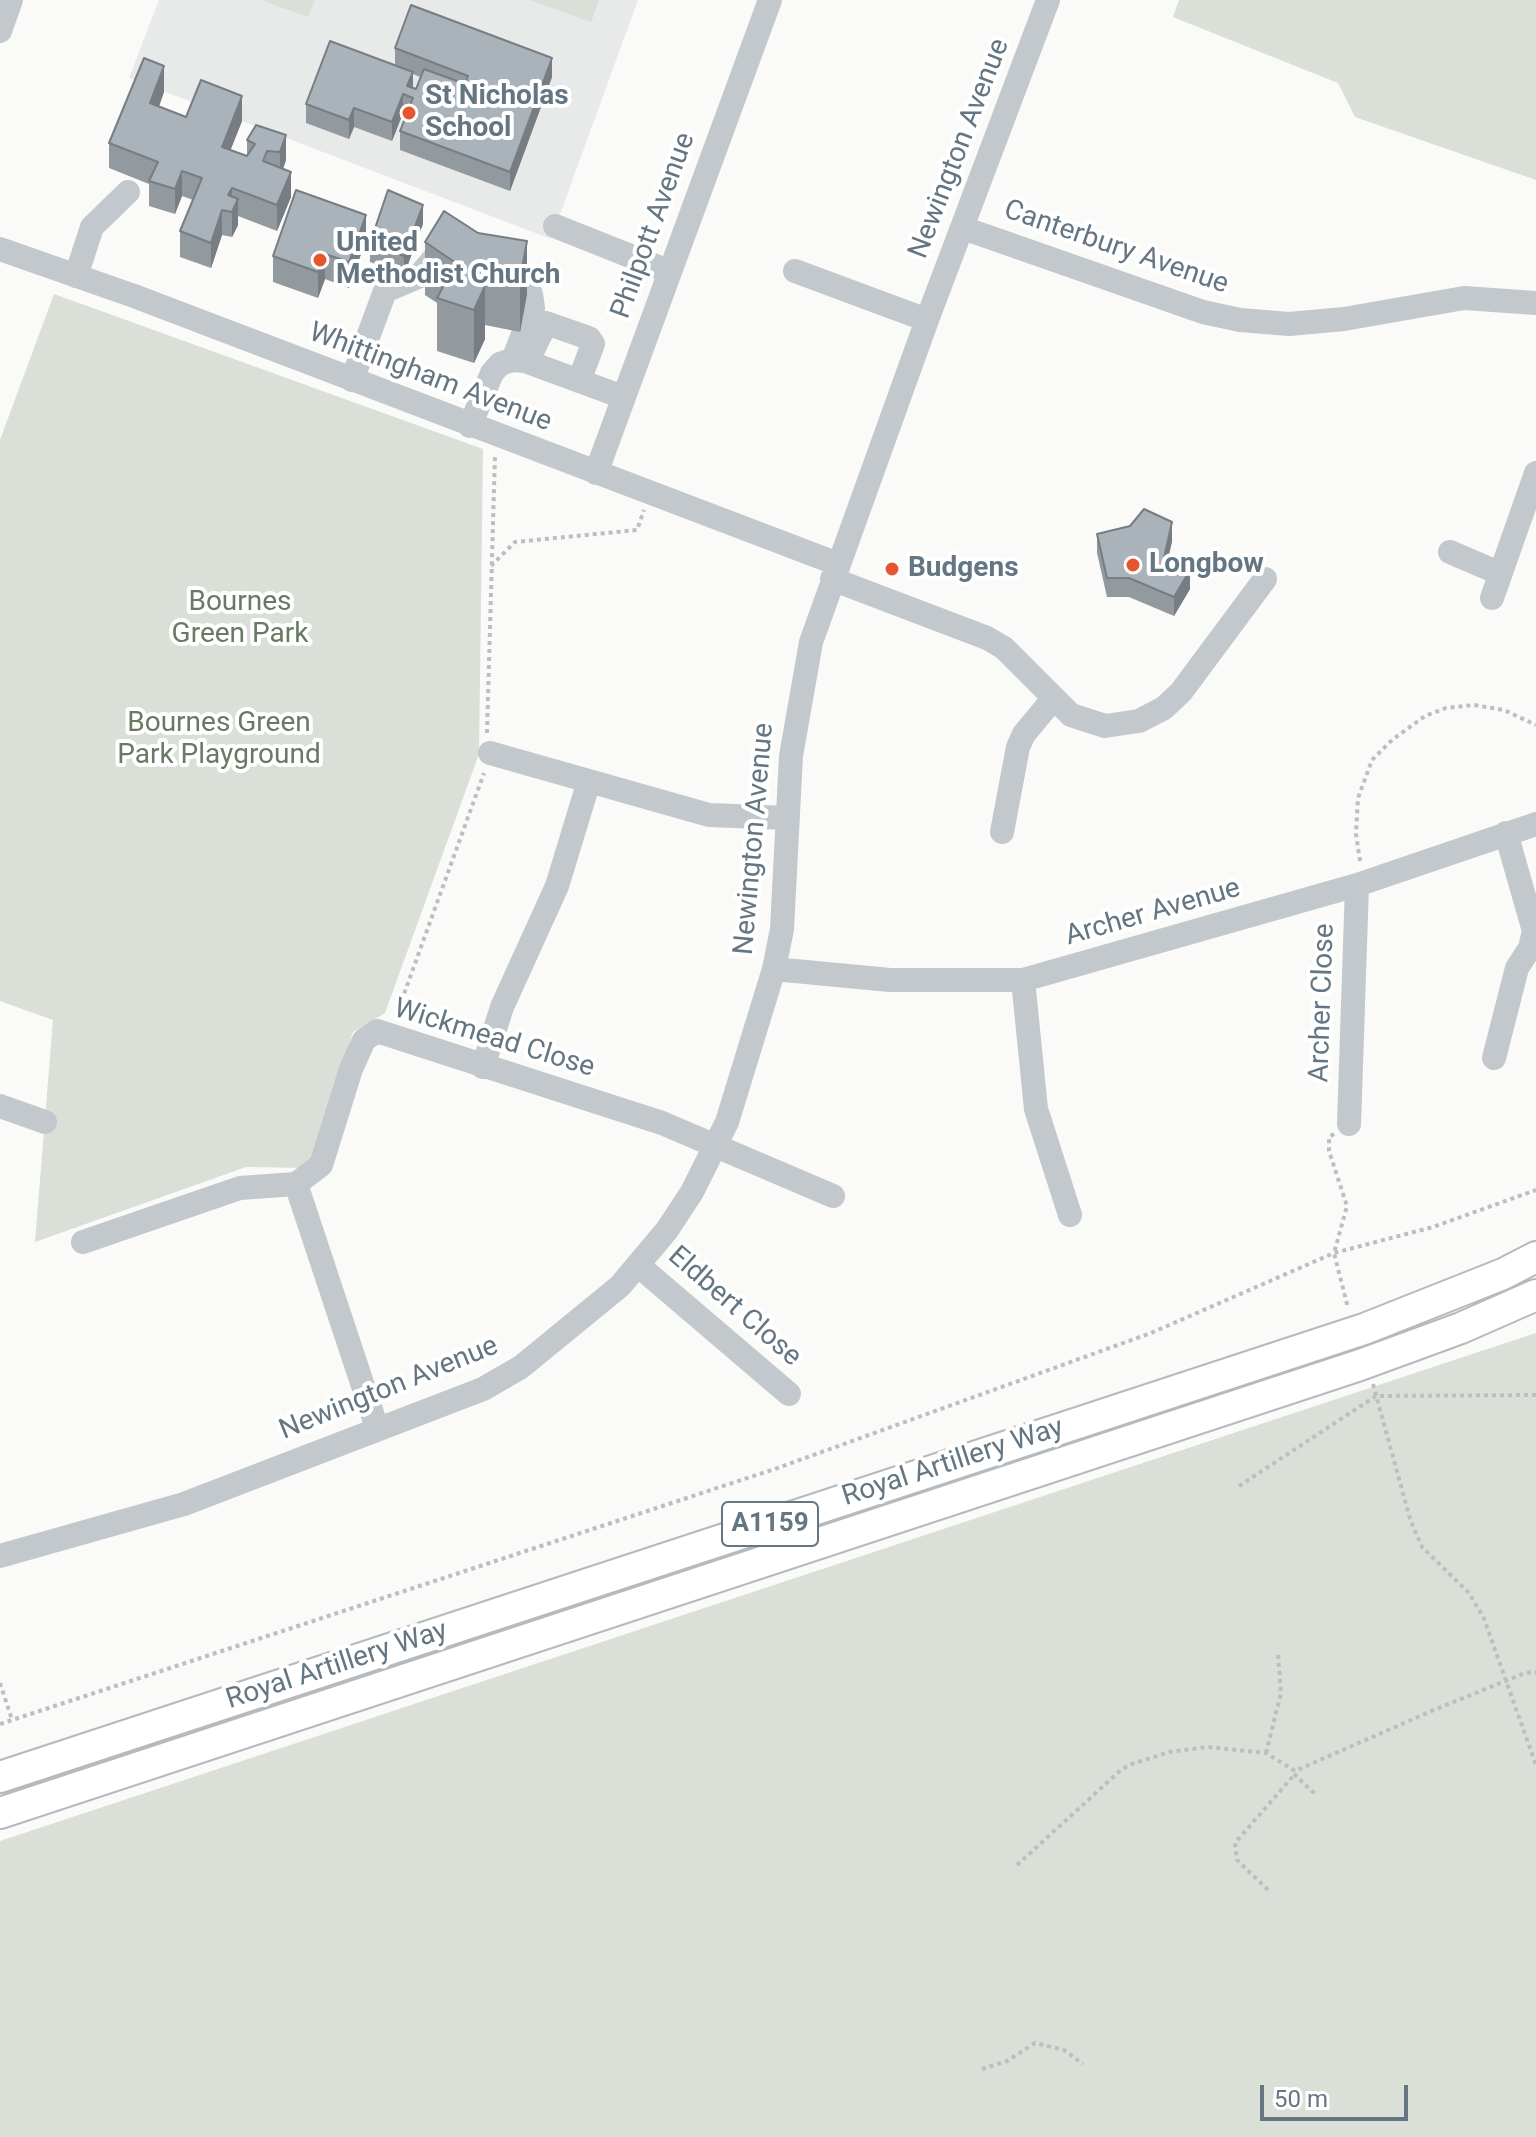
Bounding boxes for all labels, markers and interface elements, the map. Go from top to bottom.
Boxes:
street label: Newington Avenue [903,34,1017,264]
place label: St Nicholas School [425,80,569,146]
marker: St Nicholas School [400,104,418,122]
street label: Philpott Avenue [605,129,703,323]
street label: Canterbury Avenue [999,194,1233,302]
place label: United Methodist Church [336,227,561,293]
marker: United Methodist Church [311,251,329,269]
street label: Whittingham Avenue [304,316,556,440]
place label: Longbow [1149,548,1264,582]
place label: Budgens [908,552,1019,586]
marker: Longbow [1124,556,1142,574]
marker: Budgens [883,560,901,578]
park label: Bournes Green Park [172,586,308,652]
park label: Bournes Green Park Playground [117,707,321,773]
street label: Newington Avenue [728,722,782,956]
street label: Archer Avenue [1062,872,1244,954]
street label: Archer Close [1303,923,1343,1083]
street label: Wickmead Close [390,993,598,1085]
street label: Eldbert Close [660,1240,808,1374]
street label: Newington Avenue [275,1330,503,1448]
street label: Royal Artillery Way [838,1411,1068,1515]
road number: A1159 [722,1502,818,1546]
street label: Royal Artillery Way [222,1614,452,1718]
scale bar [1264,2069,1412,2119]
text: 50 m [1274,2085,1328,2113]

